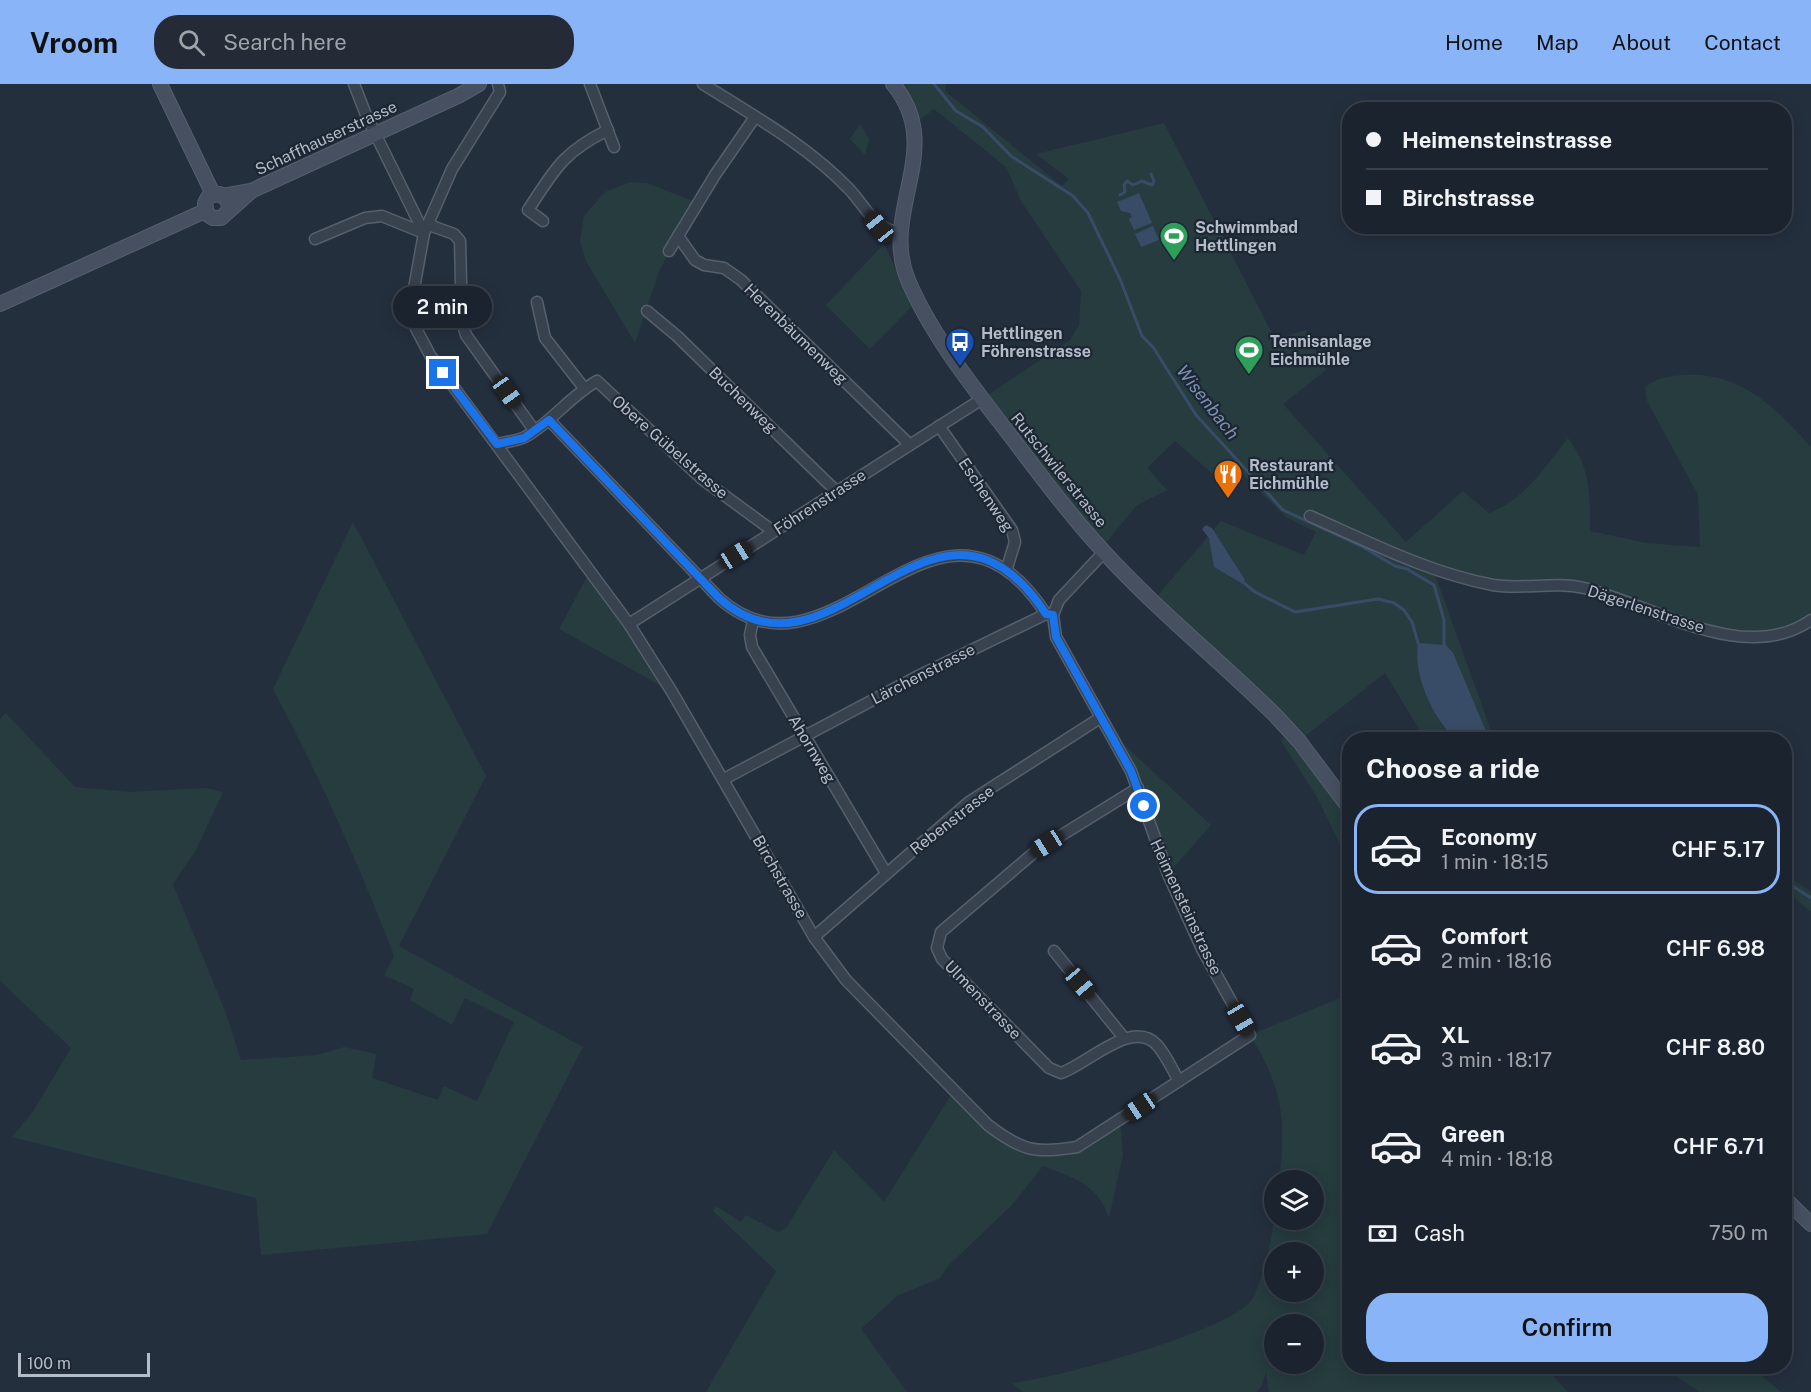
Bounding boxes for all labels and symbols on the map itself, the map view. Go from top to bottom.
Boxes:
street label: Schaffhauserstrasse [252,97,400,179]
car [861,207,897,247]
place label: Schwimmbad Hettlingen [1195,218,1298,255]
sports icon: Schwimmbad Hettlingen [1158,220,1190,262]
street label: Herenbäumenweg [740,280,852,388]
callout: 2 min [394,286,492,328]
place label: Hettlingen Föhrenstrasse [981,324,1091,361]
bus stop icon: Hettlingen Föhrenstrasse [944,326,976,368]
place label: Tennisanlage Eichmühle [1270,332,1371,369]
sports icon: Tennisanlage Eichmühle [1233,334,1265,376]
route end [429,359,456,386]
water label: Wisenbach [1172,361,1244,443]
street label: Buchenweg [705,363,781,437]
car [489,372,525,412]
street label: Obere Gübelstrasse [608,391,732,503]
street label: Rutschwilerstrasse [1007,409,1111,531]
street label: Eschenweg [954,454,1018,536]
place label: Restaurant Eichmühle [1249,456,1334,493]
restaurant icon: Restaurant Eichmühle [1212,458,1244,500]
street label: Föhrenstrasse [770,465,870,539]
car [716,538,756,572]
street label: Dägerlenstrasse [1585,581,1707,637]
street label: Lärchenstrasse [868,640,978,708]
street label: Ahornweg [784,711,840,787]
street label: Rebenstrasse [906,781,998,859]
route start [1130,792,1157,819]
car [1027,827,1067,861]
street label: Birchstrasse [749,832,811,922]
street label: Heimensteinstrasse [1146,836,1226,978]
street label: Ulmenstrasse [941,957,1025,1043]
car [1062,963,1098,1003]
car [1224,999,1258,1039]
car [1120,1089,1160,1125]
scale bar [18,1350,150,1378]

